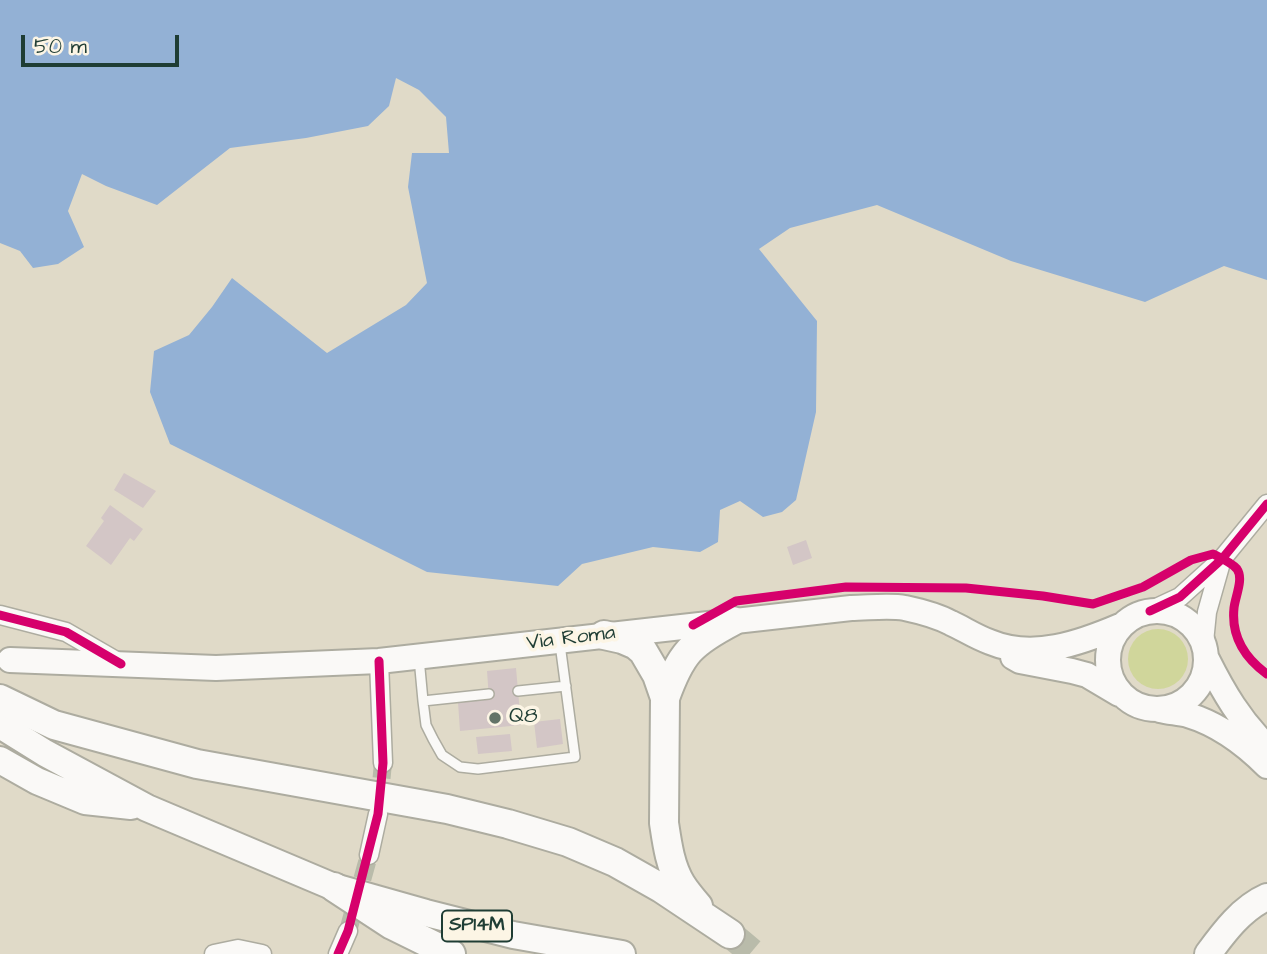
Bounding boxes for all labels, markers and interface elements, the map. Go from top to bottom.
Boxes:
scale bar [24,21,182,65]
text: 50 m [34,32,87,61]
street label: Via Roma [525,621,617,657]
place label: Q8 [509,705,538,731]
marker: Q8 [487,710,503,726]
road number: SP14M [442,910,512,942]

